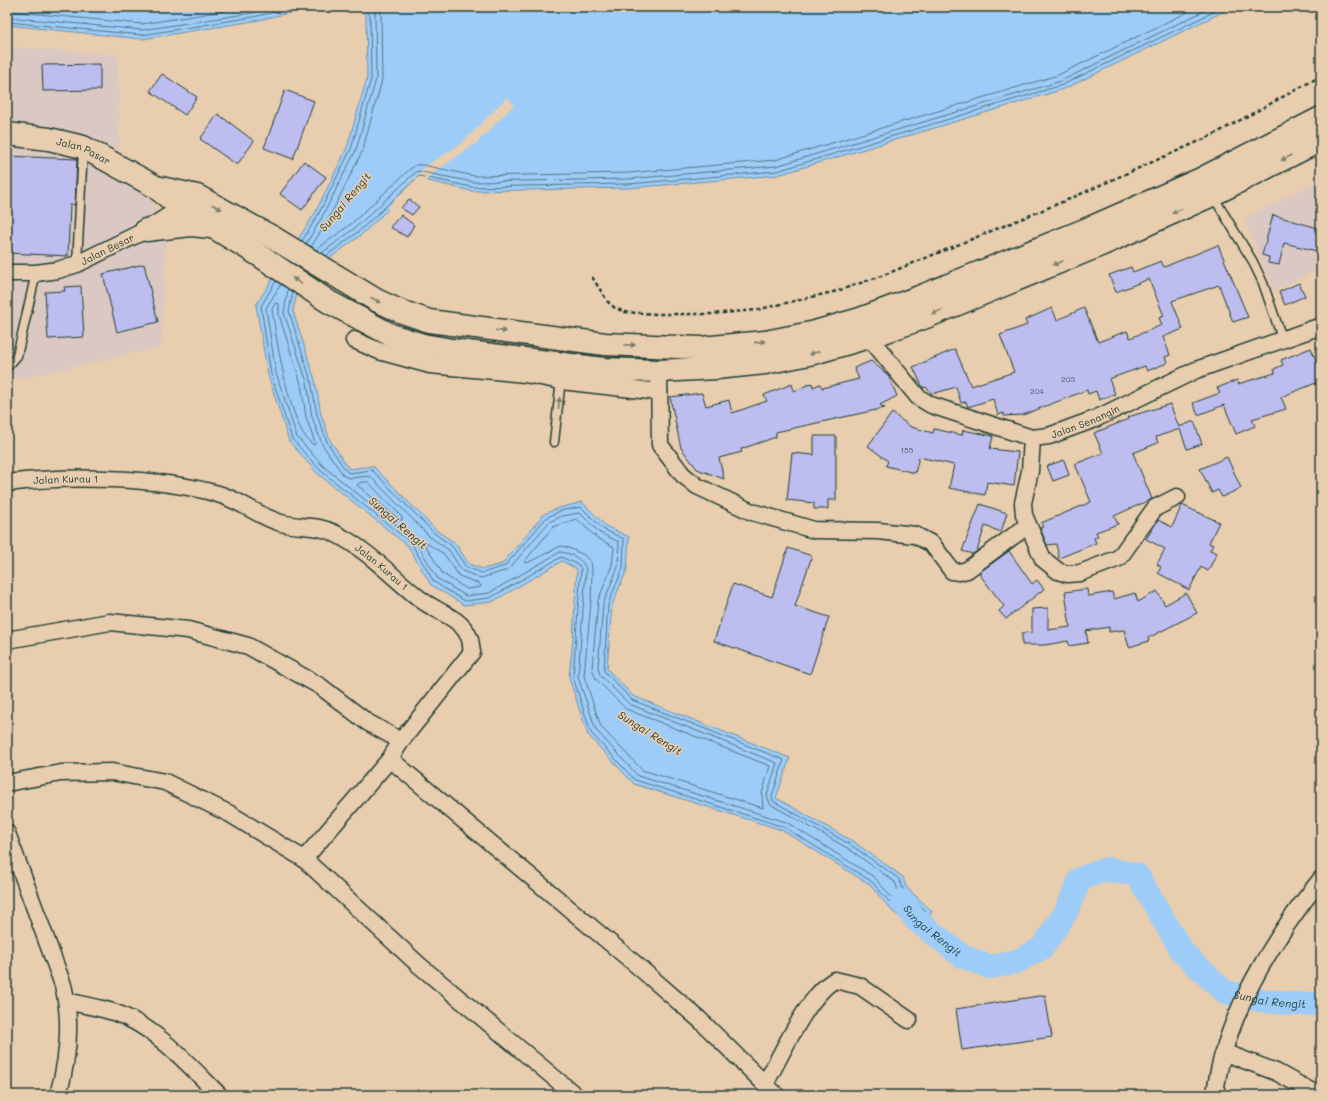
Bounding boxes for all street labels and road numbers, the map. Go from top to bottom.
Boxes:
street label: Jalan Pasar [55,134,113,168]
street label: Jalan Besar [78,230,136,268]
street label: Jalan Senangin [1049,401,1122,442]
street label: Jalan Kurau 1 [33,471,99,487]
street label: Jalan Kurau 1 [353,541,411,593]

